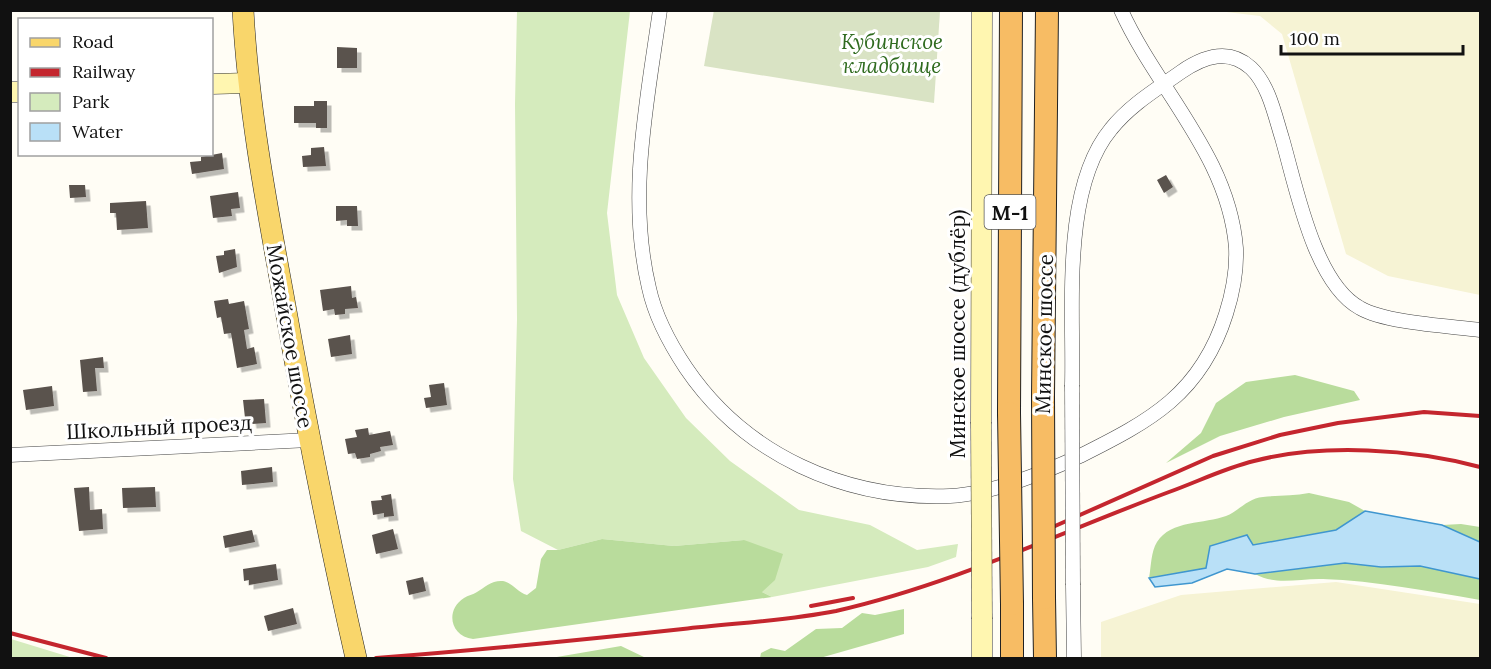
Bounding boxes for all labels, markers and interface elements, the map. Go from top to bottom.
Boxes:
legend [18,18,213,156]
scale bar [1281,18,1462,56]
text: 100 m [1290,27,1340,50]
park label: Кубинское кладбище [841,28,943,79]
text: Road [72,30,114,53]
text: Railway [72,60,136,83]
text: Park [72,90,110,113]
text: Water [72,120,123,143]
road number: М-1 [984,195,1036,229]
street label: Минское шоссе (дублёр) [944,210,971,458]
street label: Можайское шоссе [261,242,319,430]
street label: Минское шоссе [1029,254,1059,414]
street label: Школьный проезд [65,409,253,445]

